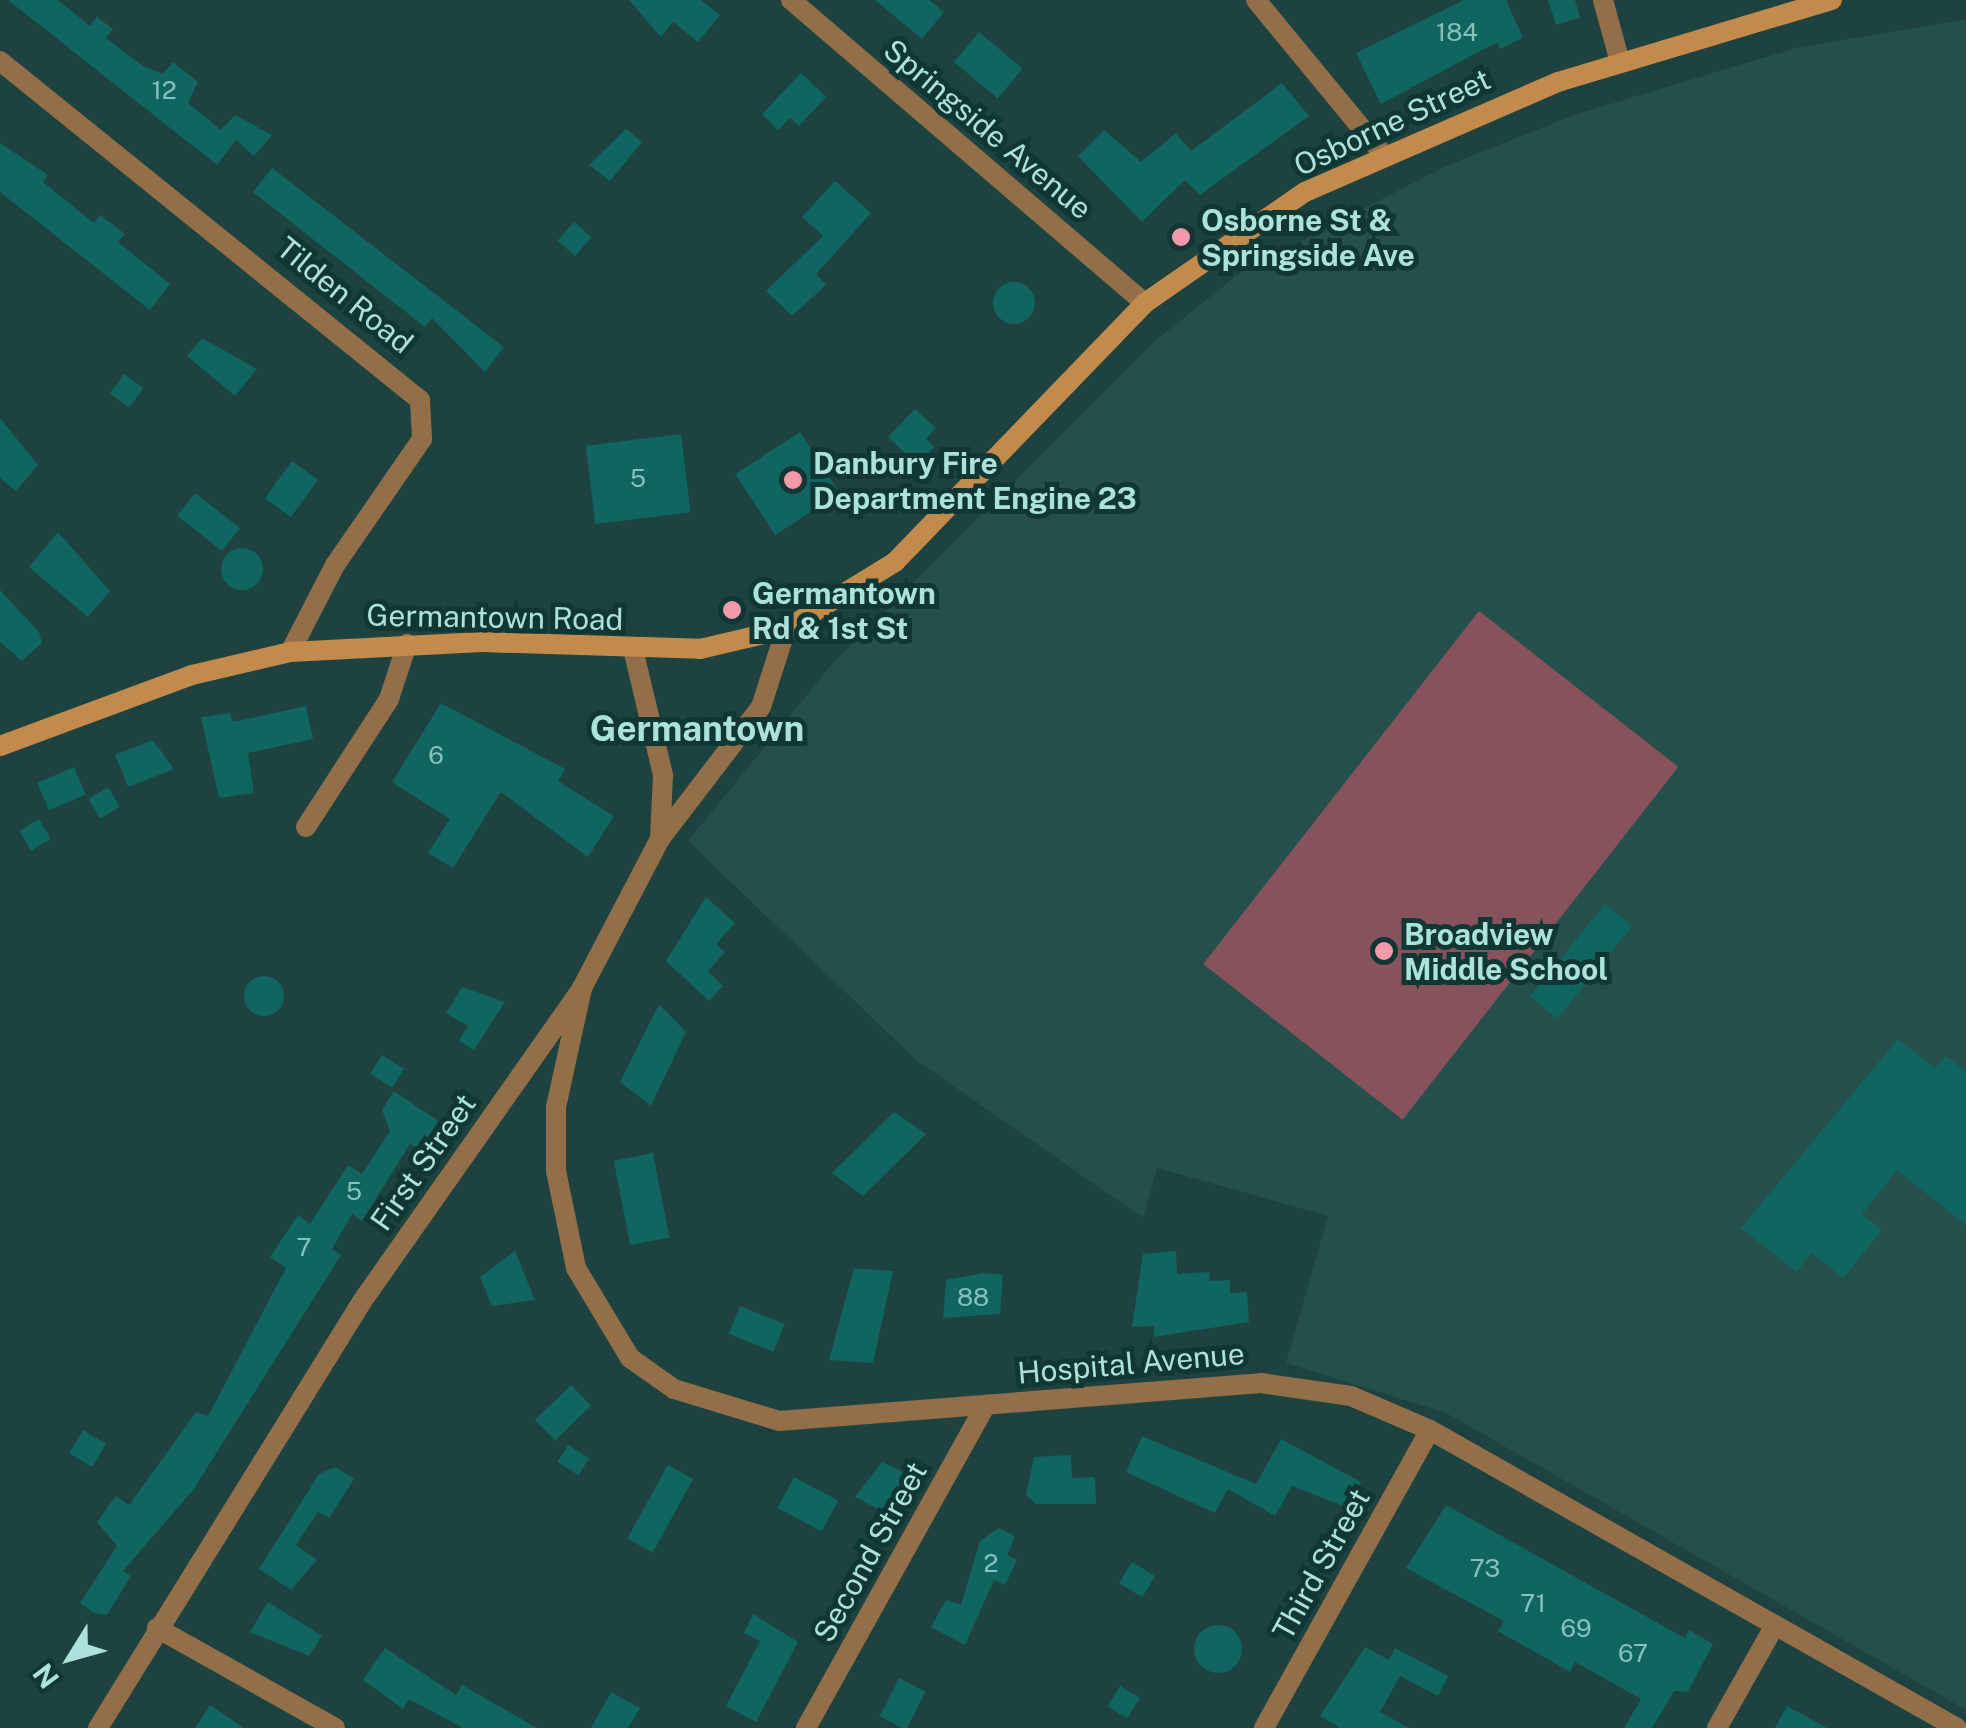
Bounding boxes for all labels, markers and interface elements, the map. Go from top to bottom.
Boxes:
house number: 184 [1436,17,1478,47]
street label: Springside Avenue [877,31,1099,227]
street label: Osborne Street [1288,61,1496,183]
house number: 12 [151,75,177,105]
place label: Osborne St & Springside Ave [1201,202,1415,272]
marker: Osborne St & Springside Ave [1170,226,1192,248]
street label: Tilden Road [270,229,420,361]
place label: Danbury Fire Department Engine 23 [813,445,1137,516]
house number: 5 [630,463,646,493]
marker: Danbury Fire Department Engine 23 [782,469,804,491]
place label: Germantown Rd & 1st St [752,575,936,646]
street label: Germantown Road [366,597,624,637]
marker: Germantown Rd & 1st St [721,599,743,621]
district label: Germantown [590,708,804,750]
house number: 6 [428,740,444,770]
place label: Broadview Middle School [1404,916,1608,986]
marker: Broadview Middle School [1373,940,1395,962]
street label: First Street [363,1087,483,1237]
house number: 5 [346,1176,362,1206]
house number: 7 [296,1232,312,1262]
house number: 88 [957,1282,989,1312]
street label: Hospital Avenue [1016,1335,1246,1391]
street label: Second Street [806,1456,934,1648]
street label: Third Street [1265,1482,1377,1646]
house number: 2 [984,1548,998,1578]
house number: 73 [1470,1553,1500,1583]
house number: 71 [1520,1588,1546,1618]
north arrow [20,1608,120,1708]
house number: 69 [1560,1613,1592,1643]
house number: 67 [1618,1638,1648,1668]
text: N [26,1658,65,1695]

